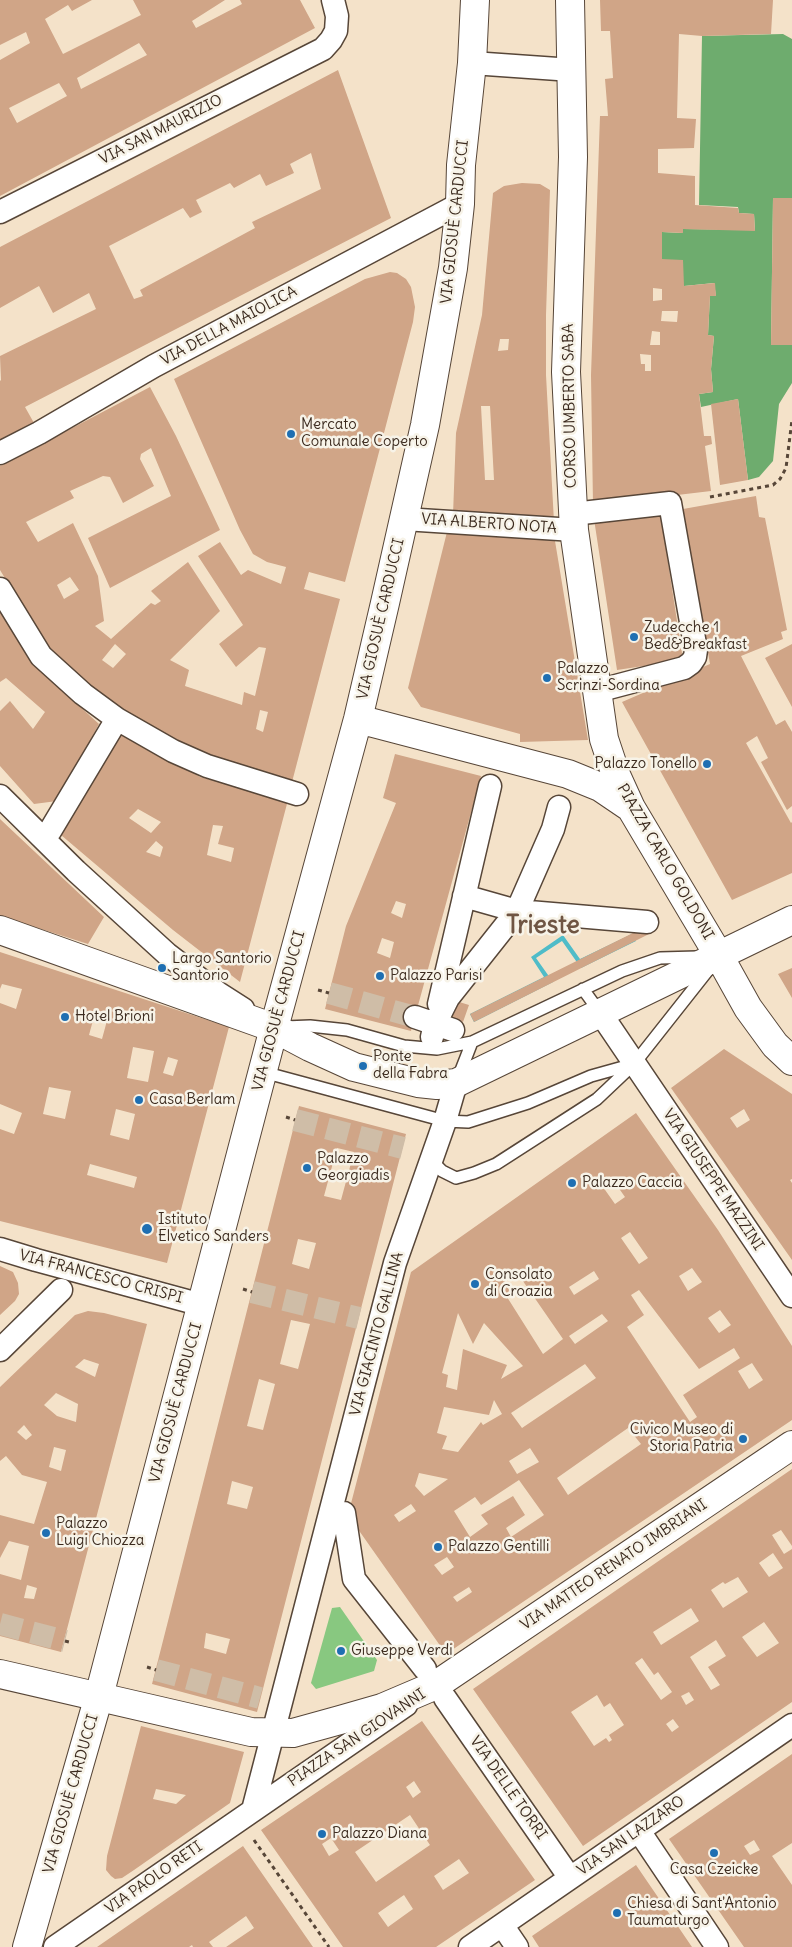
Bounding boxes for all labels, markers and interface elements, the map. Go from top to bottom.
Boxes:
street label: VIA SAN MAURIZIO [97,91,225,169]
street label: VIA GIOSUÈ CARDUCCI [437,139,473,305]
street label: VIA DELLA MAIOLICA [158,282,300,370]
street label: CORSO UMBERTO SABA [560,324,580,488]
place label: Mercato Comunale Coperto [301,416,428,451]
marker: Mercato Comunale Coperto [285,428,297,440]
street label: VIA ALBERTO NOTA [421,510,557,538]
street label: VIA GIOSUÈ CARDUCCI [354,537,408,701]
place label: Zudecche 1 Bed&Breakfast [644,619,747,654]
marker: Zudecche 1 Bed&Breakfast [628,631,640,643]
place label: Palazzo Scrinzi-Sordina [557,660,660,695]
marker: Palazzo Scrinzi-Sordina [541,672,553,684]
place label: Palazzo Tonello [594,755,697,773]
marker: Palazzo Tonello [701,758,713,770]
street label: PIAZZA CARLO GOLDONI [613,781,717,943]
district label: Trieste [506,911,580,941]
street label: VIA GIOSUÈ CARDUCCI [249,929,309,1093]
place label: Largo Santorio Santorio [172,950,272,985]
marker: Largo Santorio Santorio [156,962,168,974]
place label: Palazzo Parisi [390,967,482,985]
marker: Palazzo Parisi [374,970,386,982]
place label: Hotel Brioni [75,1008,154,1026]
marker: Hotel Brioni [59,1011,71,1023]
place label: Ponte della Fabra [373,1048,448,1083]
marker: Ponte della Fabra [357,1060,369,1072]
place label: Casa Berlam [149,1091,235,1109]
marker: Casa Berlam [133,1094,145,1106]
street label: VIA GIUSEPPE MAZZINI [659,1106,767,1254]
place label: Palazzo Georgiadis [317,1150,390,1185]
marker: Palazzo Georgiadis [301,1162,313,1174]
place label: Palazzo Caccia [582,1174,683,1192]
marker: Palazzo Caccia [566,1177,578,1189]
place label: Istituto Elvetico Sanders [158,1211,269,1246]
marker: Istituto Elvetico Sanders [140,1222,154,1236]
street label: VIA FRANCESCO CRISPI [17,1247,185,1307]
street label: VIA GIACINTO GALLINA [346,1250,408,1418]
place label: Consolato di Croazia [485,1266,553,1301]
marker: Consolato di Croazia [469,1278,481,1290]
street label: VIA GIOSUÈ CARDUCCI [146,1321,206,1485]
place label: Civico Museo di Storia Patria [630,1421,733,1456]
marker: Civico Museo di Storia Patria [737,1433,749,1445]
street label: VIA MATTEO RENATO IMBRIANI [517,1496,711,1634]
place label: Palazzo Luigi Chiozza [56,1515,144,1550]
marker: Palazzo Luigi Chiozza [40,1527,52,1539]
place label: Palazzo Gentilli [448,1538,549,1556]
marker: Palazzo Gentilli [432,1541,444,1553]
place label: Giuseppe Verdi [351,1642,453,1660]
marker: Giuseppe Verdi [335,1645,347,1657]
street label: PIAZZA SAN GIOVANNI [285,1685,429,1791]
street label: VIA GIOSUÈ CARDUCCI [40,1712,102,1876]
street label: VIA DELLE TORRI [466,1733,550,1843]
street label: VIA SAN LAZZARO [574,1792,688,1880]
place label: Palazzo Diana [332,1825,427,1843]
marker: Palazzo Diana [316,1828,328,1840]
street label: VIA PAOLO RETI [102,1838,206,1918]
marker: Casa Czeicke [708,1847,720,1859]
place label: Casa Czeicke [670,1861,758,1879]
place label: Chiesa di Sant'Antonio Taumaturgo [627,1895,777,1930]
marker: Chiesa di Sant'Antonio Taumaturgo [611,1907,623,1919]

